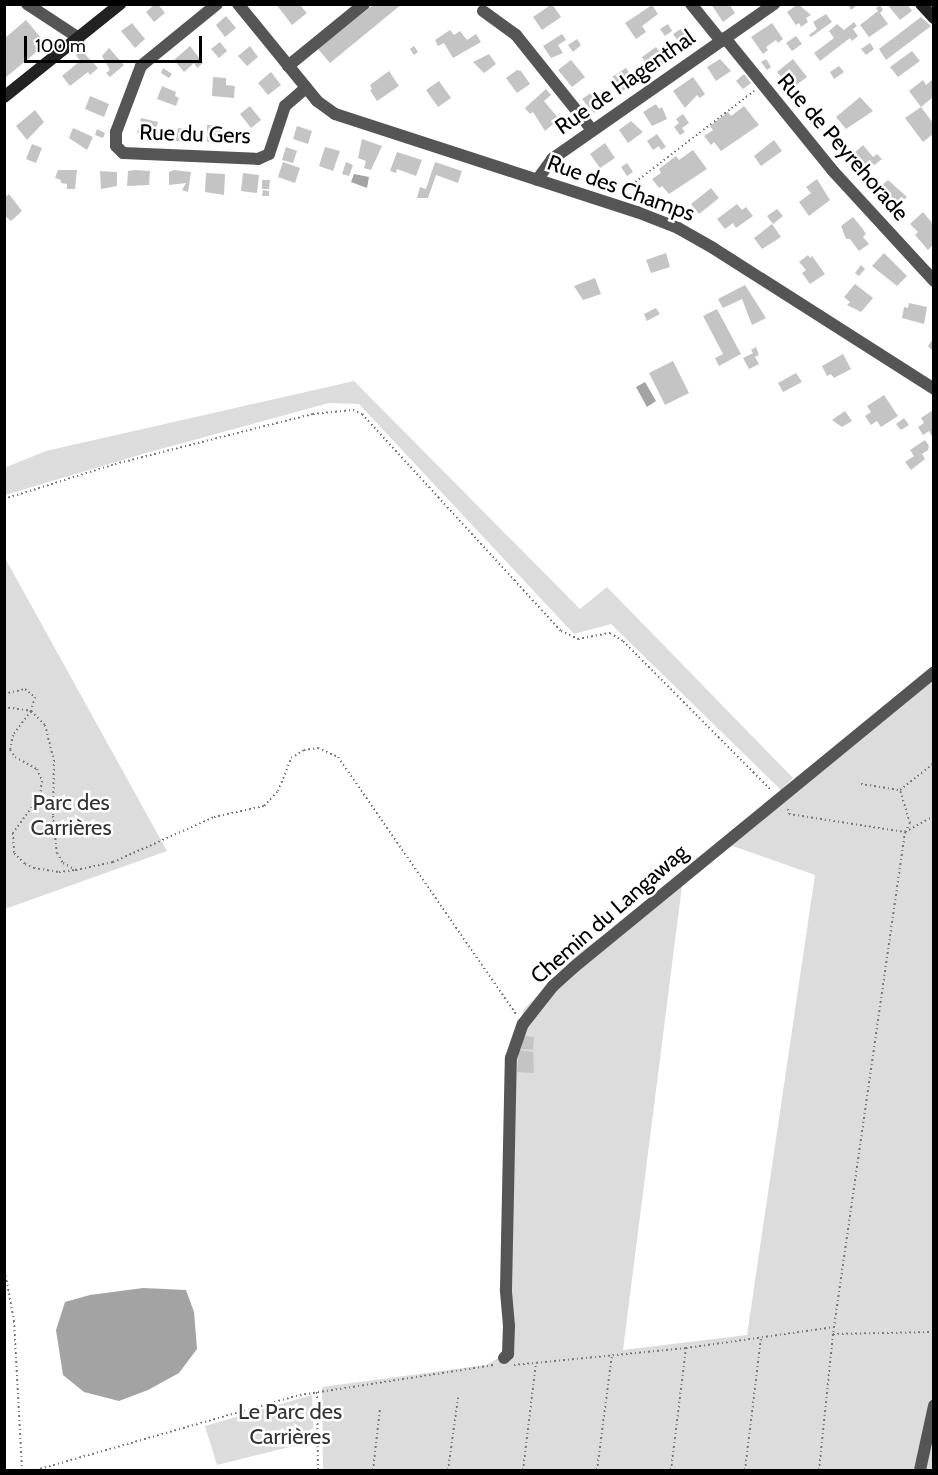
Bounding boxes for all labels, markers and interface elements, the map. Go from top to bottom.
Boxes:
scale bar [27,24,206,62]
street label: Rue de Hagenthal [550,24,700,140]
text: 100 m [35,35,86,57]
street label: Rue de Peyrehorade [772,68,914,226]
street label: Rue du Gers [139,119,251,149]
street label: Rue des Champs [544,149,698,227]
park label: Parc des Carrières [31,789,111,840]
street label: Chemin du Langawag [525,839,693,989]
park label: Le Parc des Carrières [238,1398,342,1450]

